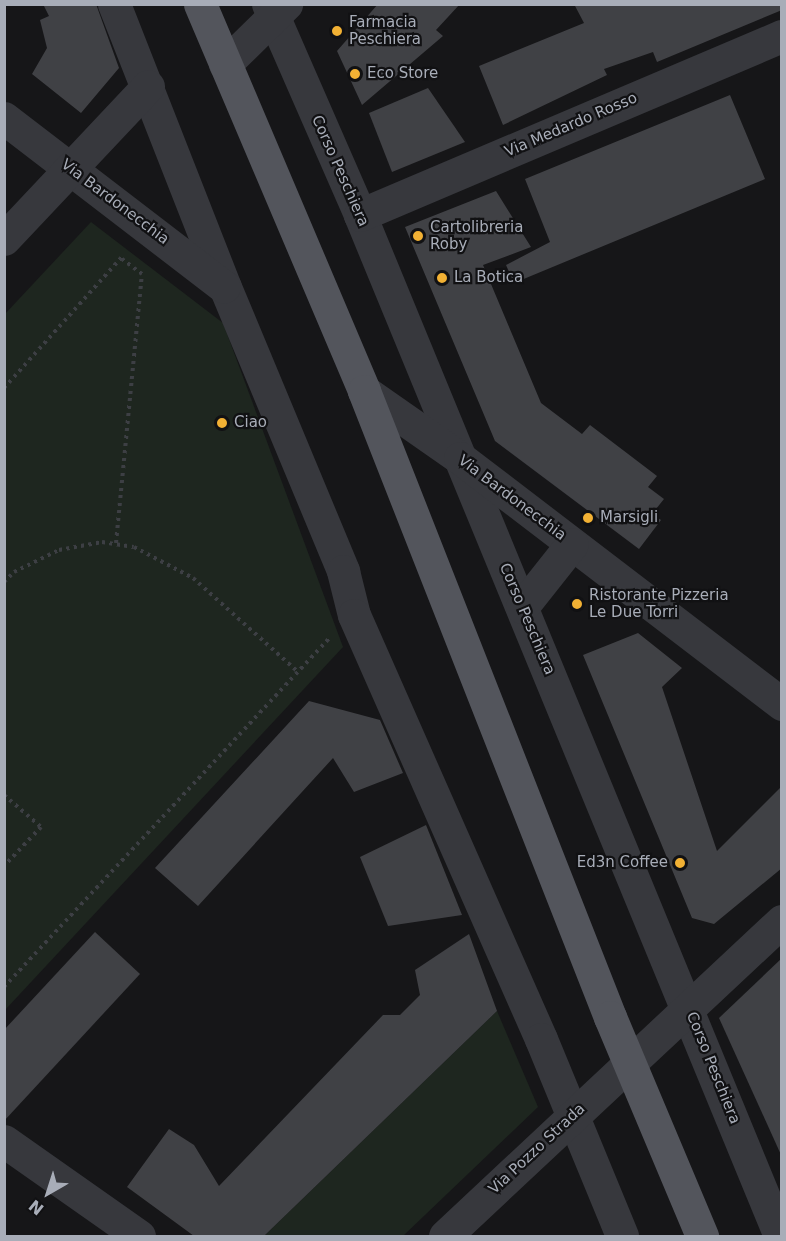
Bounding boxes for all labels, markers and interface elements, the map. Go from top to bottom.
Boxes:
place label: Farmacia Peschiera [349,13,421,48]
marker: Farmacia Peschiera [330,24,344,38]
place label: Eco Store [367,65,438,83]
marker: Eco Store [348,67,362,81]
street label: Via Medardo Rosso [502,89,640,161]
street label: Corso Peschiera [307,113,373,229]
street label: Via Bardonecchia [58,156,172,248]
place label: Cartolibreria Roby [430,218,523,253]
marker: Cartolibreria Roby [411,229,425,243]
place label: La Botica [454,269,523,287]
marker: La Botica [435,271,449,285]
place label: Ciao [234,414,267,432]
marker: Ciao [215,416,229,430]
street label: Via Bardonecchia [455,452,569,544]
place label: Marsigli [600,509,658,527]
marker: Marsigli [581,511,595,525]
street label: Corso Peschiera [495,560,559,678]
place label: Ristorante Pizzeria Le Due Torri [589,586,729,621]
marker: Ristorante Pizzeria Le Due Torri [570,597,584,611]
place label: Ed3n Coffee [577,854,668,872]
marker: Ed3n Coffee [673,856,687,870]
street label: Corso Peschiera [682,1009,744,1127]
street label: Via Pozzo Strada [485,1100,589,1198]
north arrow [18,1163,78,1223]
text: N [25,1196,48,1219]

